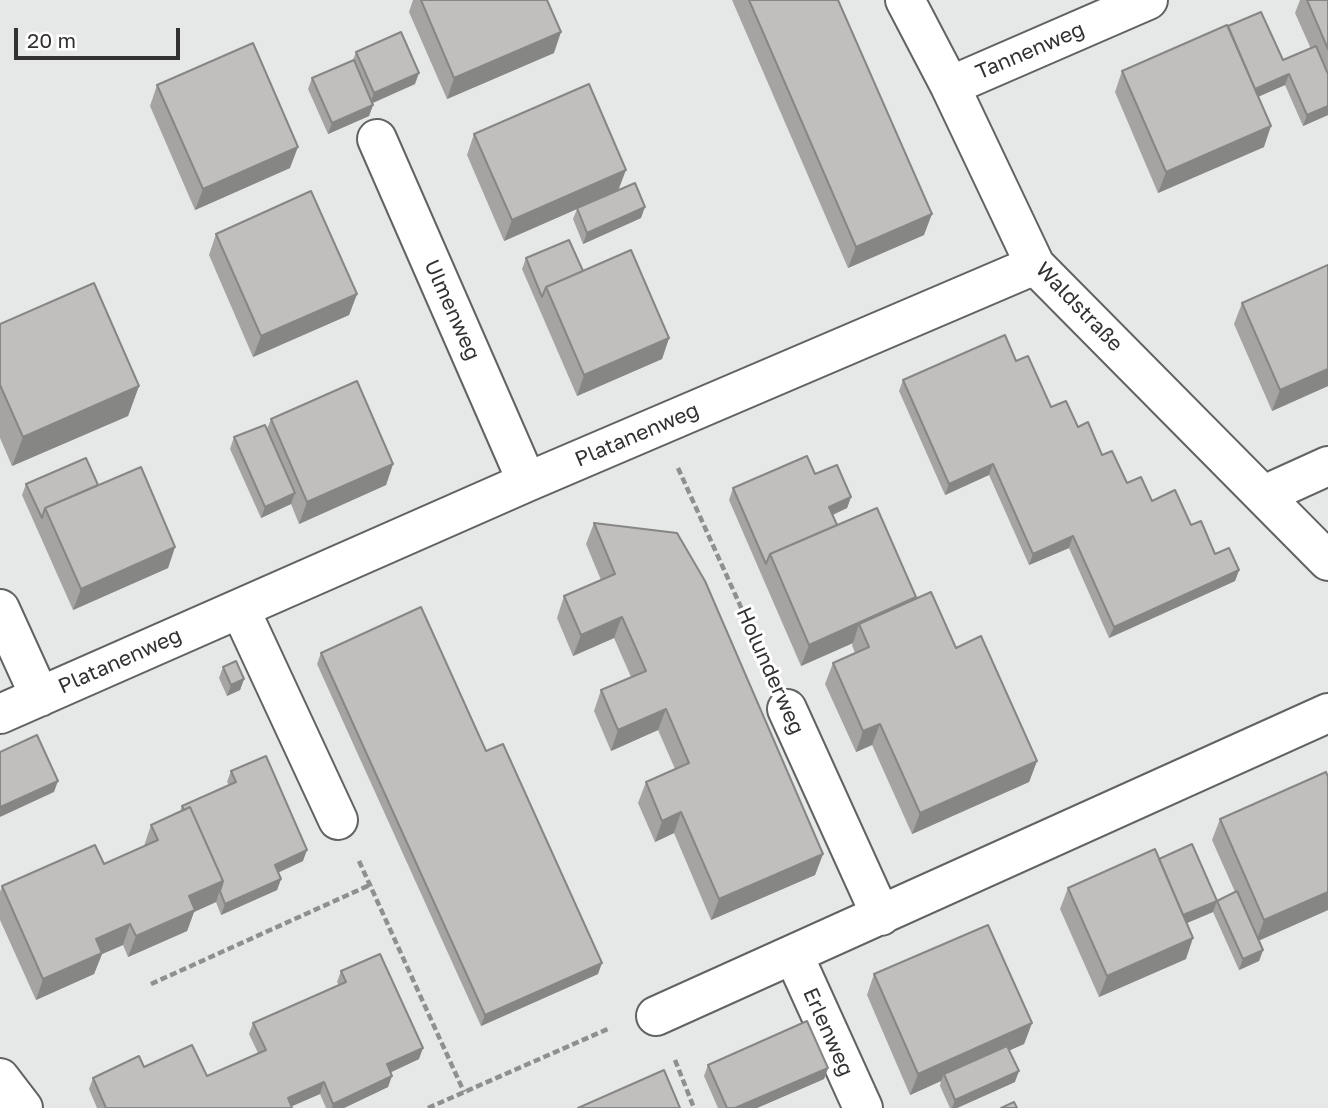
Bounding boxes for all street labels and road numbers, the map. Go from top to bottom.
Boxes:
street label: Tannenweg [972,17,1088,85]
street label: Ulmenweg [419,256,485,364]
street label: Waldstraße [1030,257,1128,357]
street label: Platanenweg [571,398,703,472]
street label: Holunderweg [731,604,809,738]
street label: Platanenweg [55,623,185,699]
street label: Erlenweg [797,984,859,1080]

